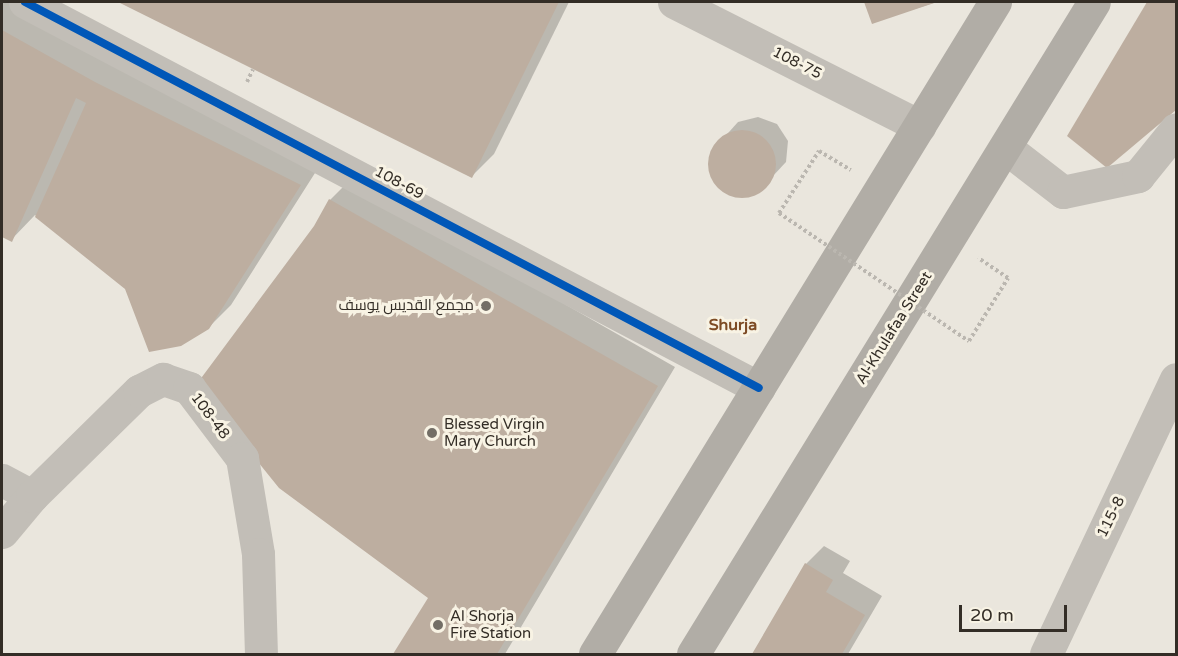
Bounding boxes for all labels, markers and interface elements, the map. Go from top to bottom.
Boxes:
street label: 108-75 [769,43,825,83]
street label: 108-69 [371,163,427,203]
street label: Al-Khulafaa Street [852,268,936,388]
place label: مجمع القديس يوسف [339,297,474,315]
marker: مجمع القديس يوسف [479,299,493,313]
district label: Shurja [709,315,757,335]
street label: 108-48 [187,389,233,443]
place label: Blessed Virgin Mary Church [444,415,545,450]
marker: Blessed Virgin Mary Church [425,426,439,440]
street label: 115-8 [1093,493,1129,541]
scale bar [962,593,1070,631]
text: 20 m [970,604,1014,626]
place label: Al Shorja Fire Station [450,607,531,642]
marker: Al Shorja Fire Station [431,618,445,632]

